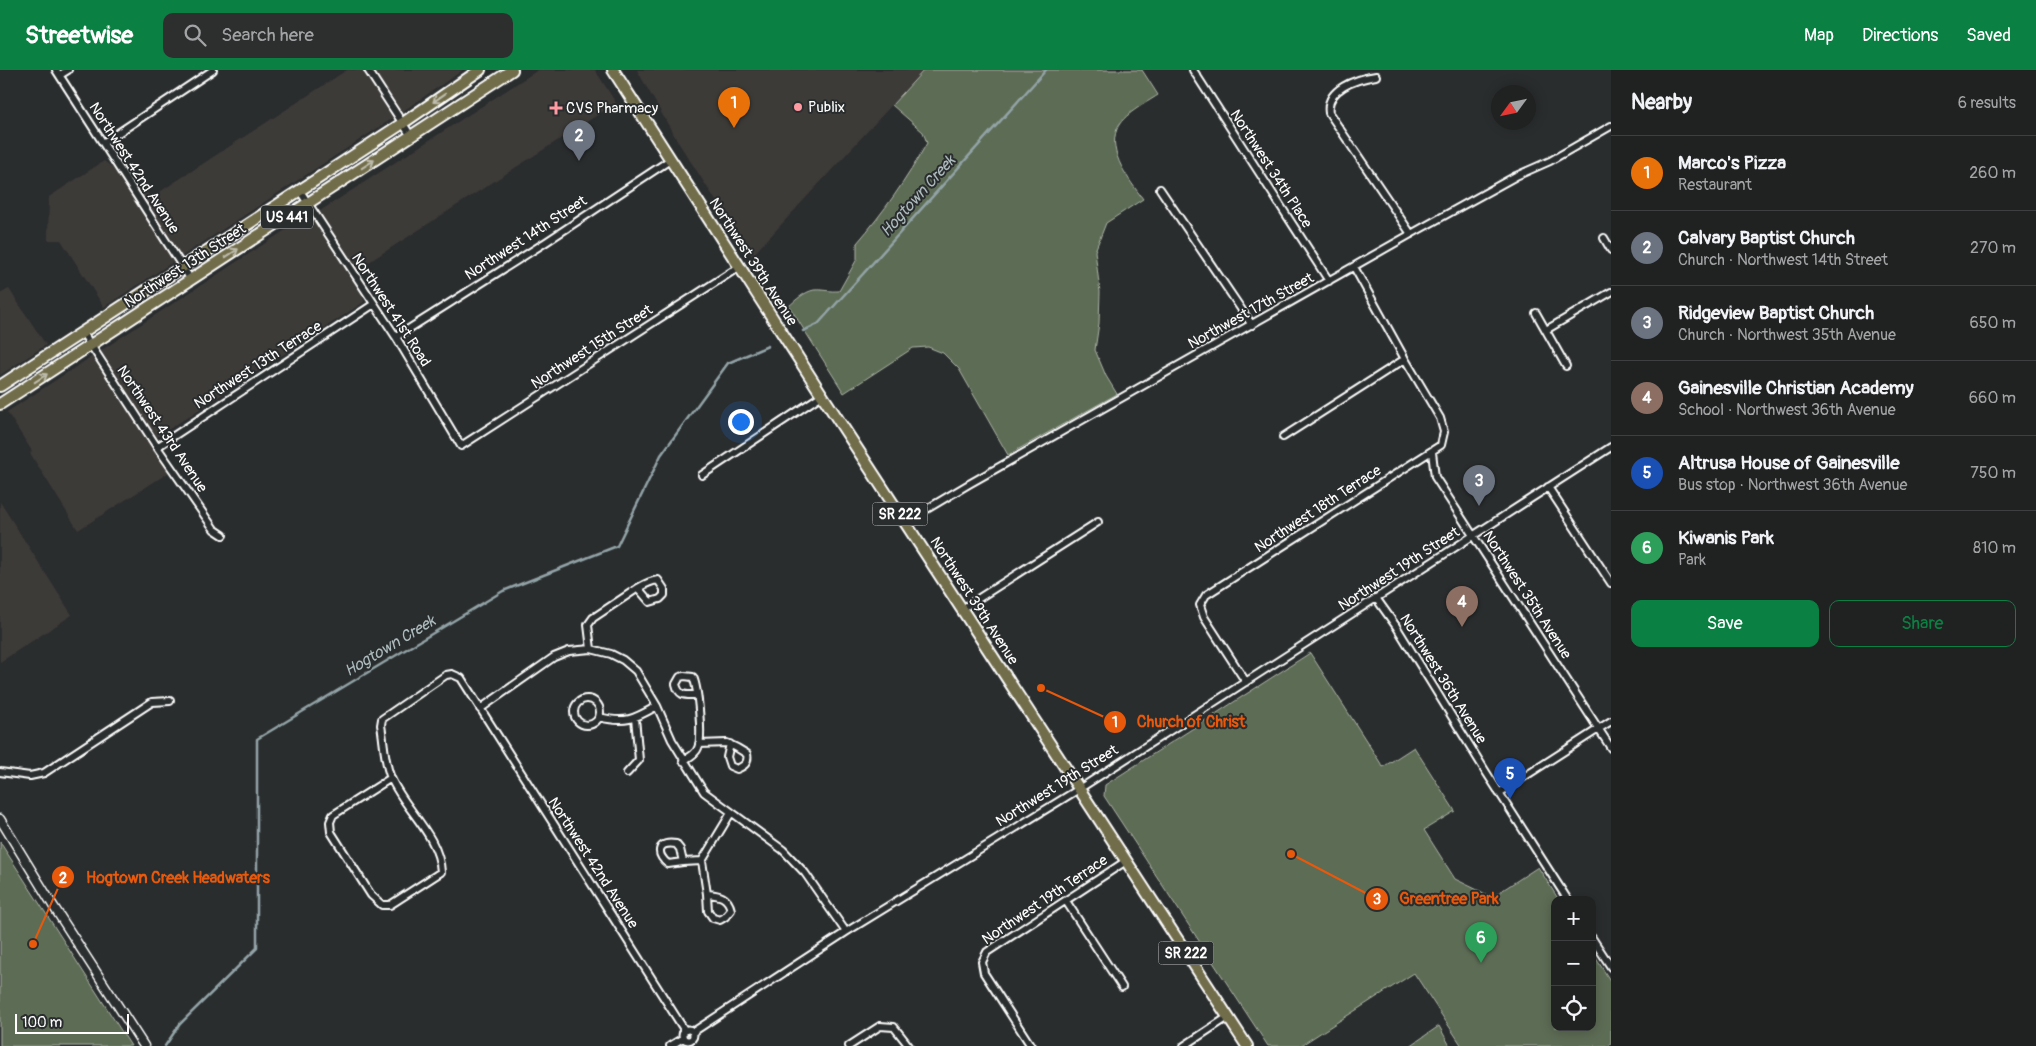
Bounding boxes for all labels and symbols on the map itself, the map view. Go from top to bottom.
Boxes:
north arrow [1491,85,1536,130]
pin: 1 [718,87,750,128]
one-way arrow [433,93,447,103]
place label: Publix [808,98,845,117]
street label: Northwest 42nd Avenue [85,99,184,238]
place label: CVS Pharmacy [566,99,659,118]
marker: Publix [792,101,804,113]
marker: CVS Pharmacy [550,102,562,114]
street label: Northwest 34th Place [1226,106,1317,232]
pin: 2 [563,120,595,161]
water label: Hogtown Creek [876,150,961,241]
one-way arrow [361,159,375,169]
street label: Northwest 14th Street [461,191,591,285]
street label: Northwest 39th Avenue [705,194,802,330]
road number: US 441 [261,206,313,228]
street label: Northwest 13th Street [121,219,250,312]
one-way arrow [225,248,239,258]
street label: Northwest 41st Road [347,250,435,370]
street label: Northwest 17th Street [1185,268,1318,353]
street label: Northwest 15th Street [528,300,657,393]
street label: Northwest 13th Terrace [191,316,326,413]
street label: Northwest 43rd Avenue [112,362,212,497]
one-way arrow [34,372,48,383]
your location [728,409,754,435]
street label: Northwest 18th Terrace [1251,461,1386,557]
pin: 3 [1463,465,1495,506]
road number: SR 222 [872,502,928,526]
street label: Northwest 19th Street [1335,522,1464,615]
street label: Northwest 35th Avenue [1478,527,1576,663]
street label: Northwest 39th Avenue [926,533,1023,669]
pin: 4 [1446,586,1478,627]
water label: Hogtown Creek [341,610,440,681]
street label: Northwest 36th Avenue [1395,610,1491,748]
callout: Church of Christ [1102,706,1255,737]
text: Church of Christ [1137,712,1246,732]
text: 1 [1112,713,1118,732]
street label: Northwest 19th Street [992,740,1123,831]
pin: 5 [1494,758,1526,799]
street label: Northwest 42nd Avenue [544,794,643,933]
street label: Northwest 19th Terrace [979,851,1112,949]
callout: Hogtown Creek Headwaters [51,862,280,893]
text: Hogtown Creek Headwaters [86,868,271,888]
text: 2 [59,869,67,888]
callout: Greentree Park [1364,883,1509,914]
text: Greentree Park [1399,889,1499,909]
text: 3 [1373,890,1381,909]
pin: 6 [1465,922,1497,963]
road number: SR 222 [1158,941,1214,964]
scale bar [15,1011,129,1034]

